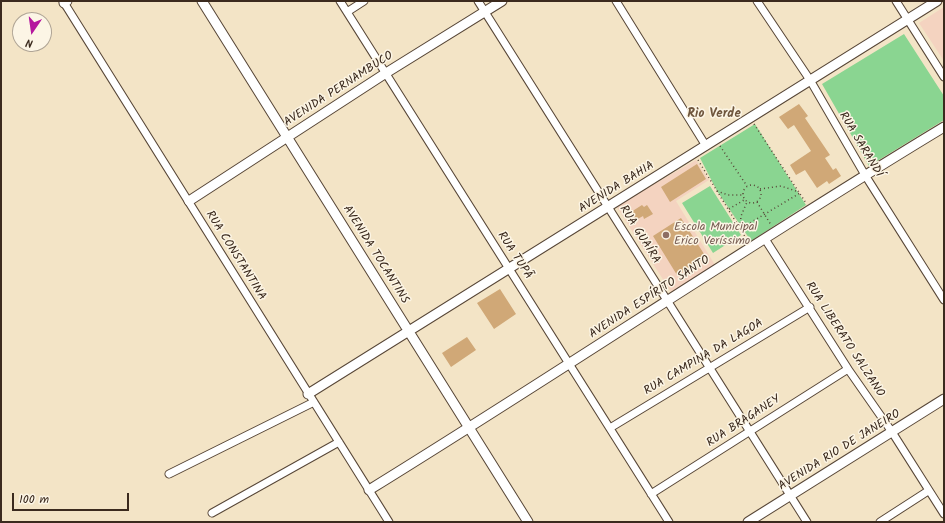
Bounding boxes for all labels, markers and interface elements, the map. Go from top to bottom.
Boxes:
north arrow [12,12,52,52]
text: N [24,33,35,52]
street label: AVENIDA PERNAMBUCO [282,49,396,131]
district label: Rio Verde [687,107,741,123]
street label: RUA SARANDÍ [835,110,885,180]
street label: AVENIDA BAHIA [577,159,657,217]
street label: AVENIDA TOCANTINS [339,203,411,307]
street label: RUA GUAÍRA [615,203,663,267]
street label: RUA CONSTANTINA [202,209,268,303]
place label: Escola Municipal Erico Veríssimo [674,221,757,249]
street label: RUA TUPÃ [493,230,535,282]
marker: Escola Municipal Erico Veríssimo [661,230,671,240]
street label: AVENIDA ESPÍRITO SANTO [587,254,713,342]
street label: RUA LIBERATO SALZANO [801,280,887,400]
street label: RUA CAMPINA DA LAGOA [642,317,766,399]
street label: RUA BRAGANEY [704,393,784,451]
street label: AVENIDA RIO DE JANEIRO [776,408,904,494]
scale bar [14,485,131,511]
text: 100 m [19,490,49,509]

